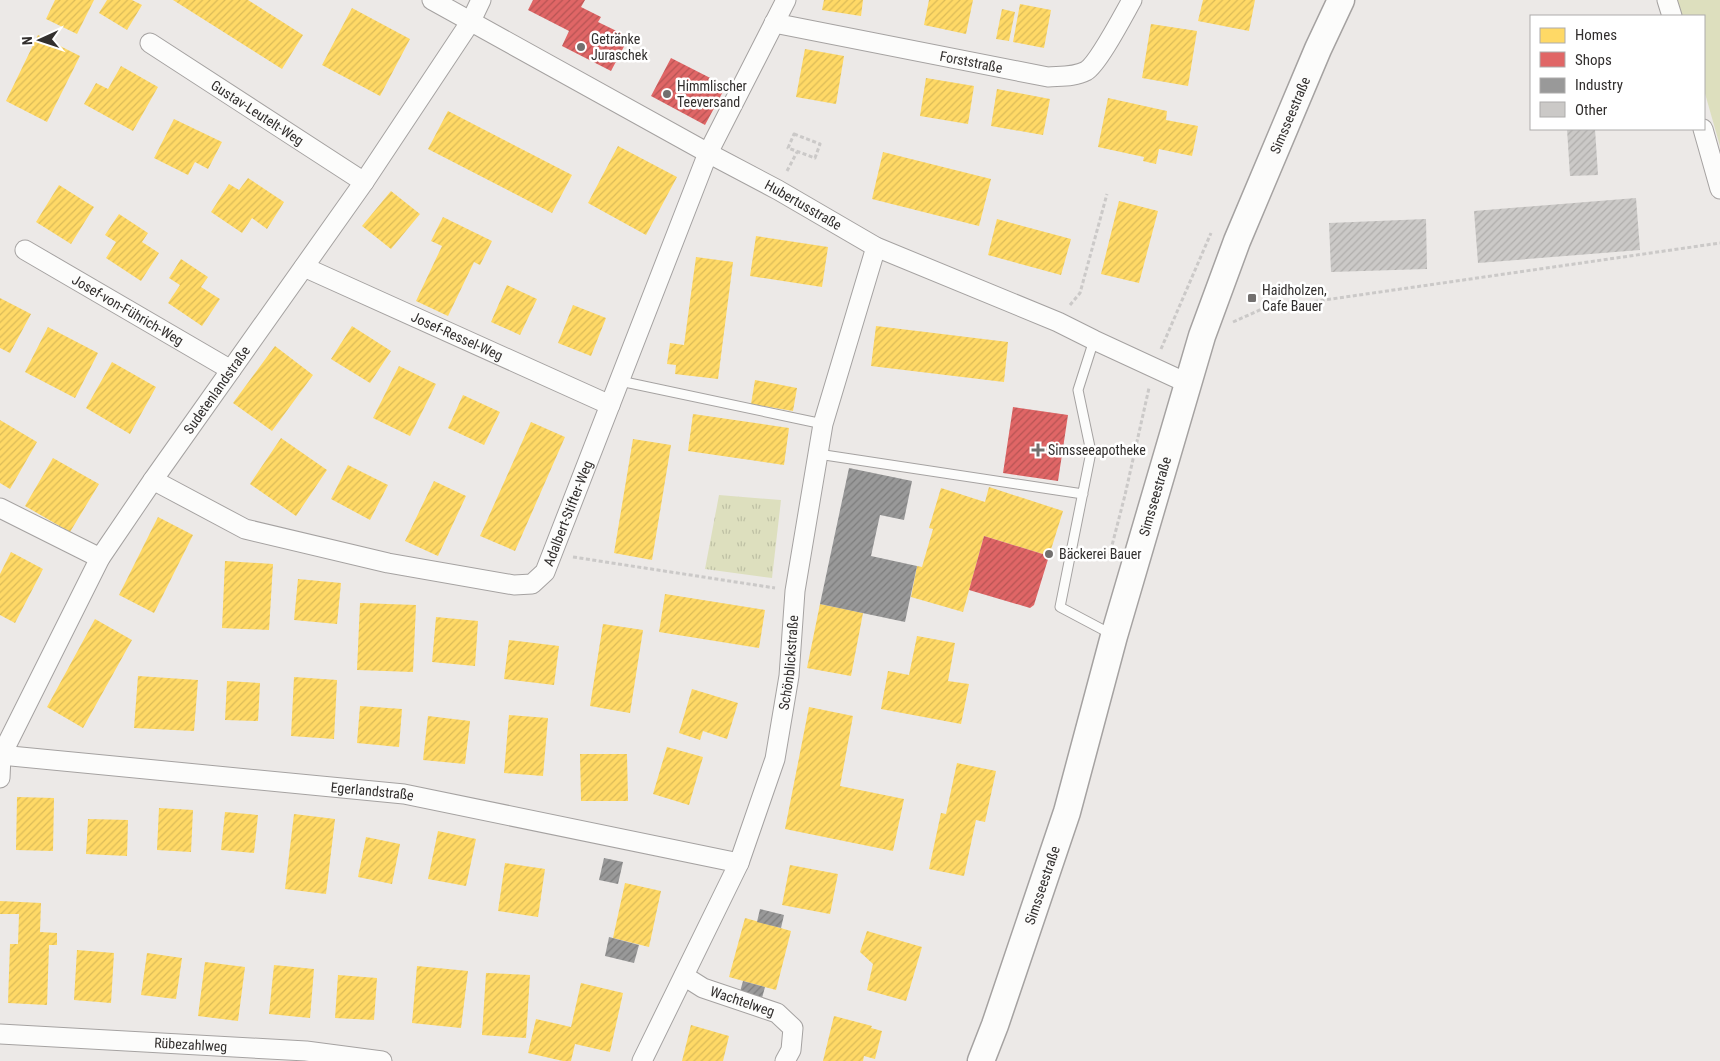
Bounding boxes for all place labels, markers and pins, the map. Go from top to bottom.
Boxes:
place label: Getränke Juraschek [591,31,648,63]
marker: Getränke Juraschek [575,41,587,53]
place label: Himmlischer Teeversand [677,78,747,110]
marker: Himmlischer Teeversand [661,88,673,100]
place label: Haidholzen, Cafe Bauer [1262,282,1327,314]
marker: Haidholzen, Cafe Bauer [1246,292,1258,304]
place label: Simsseeapotheke [1048,442,1146,458]
marker: Simsseeapotheke [1032,444,1044,456]
place label: Bäckerei Bauer [1059,546,1142,562]
marker: Bäckerei Bauer [1043,548,1055,560]

